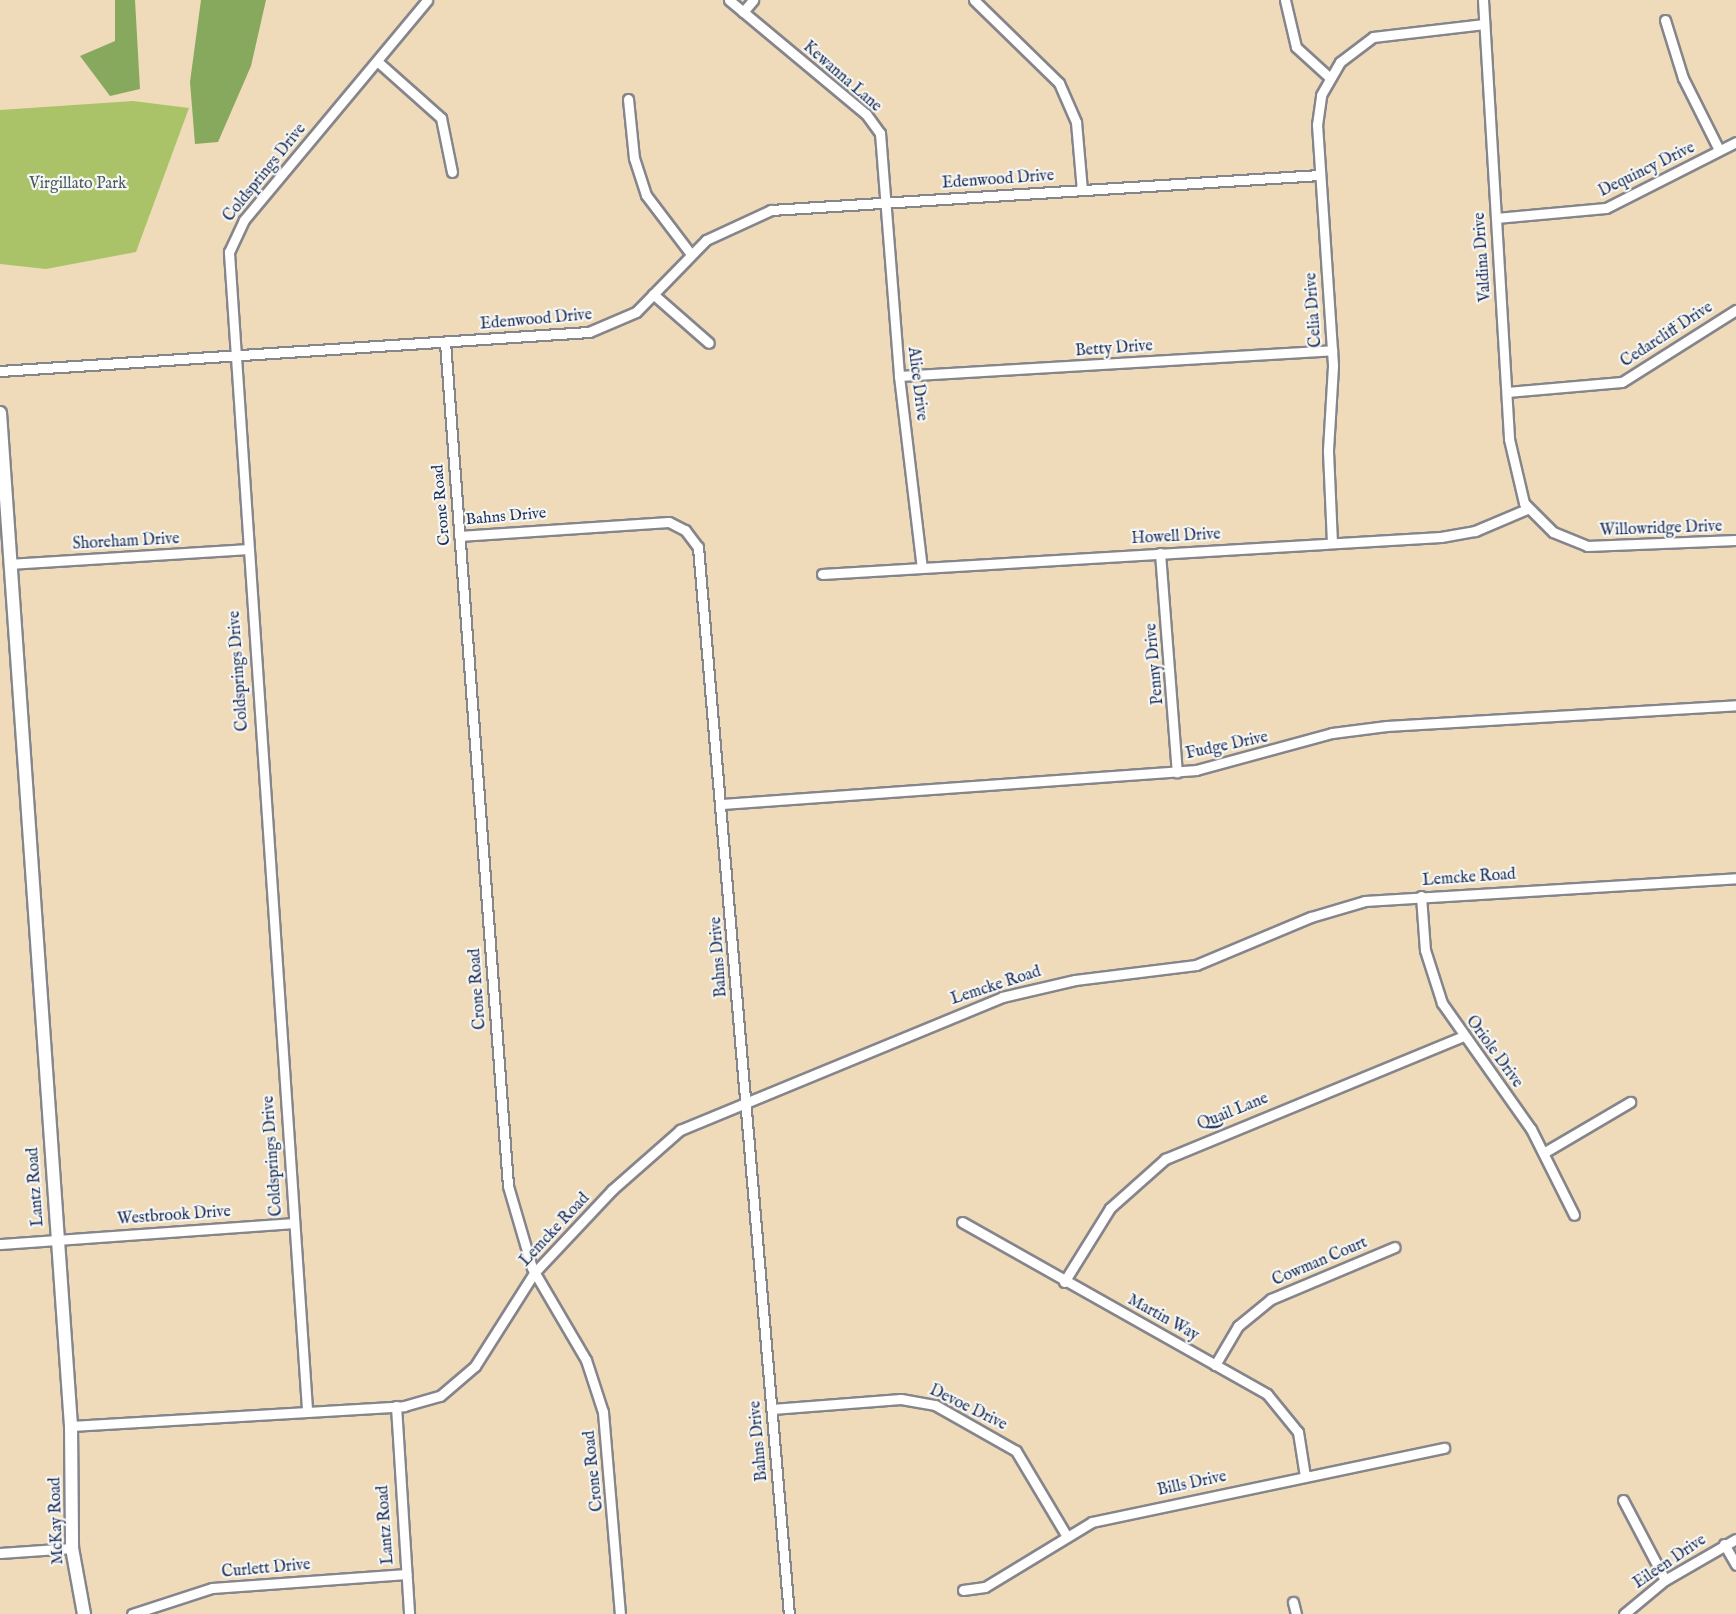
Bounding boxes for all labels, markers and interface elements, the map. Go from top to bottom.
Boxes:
street label: Kewanna Lane [799,38,885,116]
street label: Coldsprings Drive [220,120,310,226]
street label: Dequincy Drive [1596,138,1698,202]
street label: Edenwood Drive [941,167,1055,193]
park label: Virgillato Park [29,174,127,194]
street label: Valdina Drive [1470,212,1496,302]
street label: Celia Drive [1302,272,1326,348]
street label: Cedarcliff Drive [1617,298,1717,372]
street label: Edenwood Drive [479,306,593,334]
street label: Betty Drive [1075,337,1153,361]
street label: Alice Drive [903,346,931,422]
street label: Crone Road [429,464,455,546]
street label: Bahns Drive [465,504,547,530]
street label: Willowridge Drive [1599,517,1723,541]
street label: Howell Drive [1131,525,1221,549]
street label: Shoreham Drive [72,530,180,554]
street label: Coldsprings Drive [225,610,253,732]
street label: Penny Drive [1142,622,1168,706]
street label: Fudge Drive [1184,728,1270,764]
street label: Lemcke Road [1422,865,1516,891]
street label: Bahns Drive [707,916,731,998]
street label: Crone Road [466,948,490,1030]
street label: Lemcke Road [949,962,1043,1010]
street label: Oriole Drive [1461,1012,1527,1092]
street label: Quail Lane [1195,1089,1271,1135]
street label: Coldsprings Drive [259,1095,287,1217]
street label: Lantz Road [24,1147,48,1227]
street label: Lemcke Road [516,1189,594,1271]
street label: Westbrook Drive [117,1202,231,1230]
street label: Cowman Court [1270,1233,1370,1291]
street label: Martin Way [1124,1291,1202,1345]
street label: Devoe Drive [926,1381,1010,1435]
street label: Bahns Drive [746,1400,772,1482]
street label: Crone Road [580,1430,608,1512]
street label: Bills Drive [1156,1467,1228,1501]
street label: McKay Road [46,1477,68,1565]
street label: Lantz Road [374,1485,398,1565]
street label: Eileen Drive [1630,1531,1710,1593]
street label: Curlett Drive [221,1556,311,1582]

